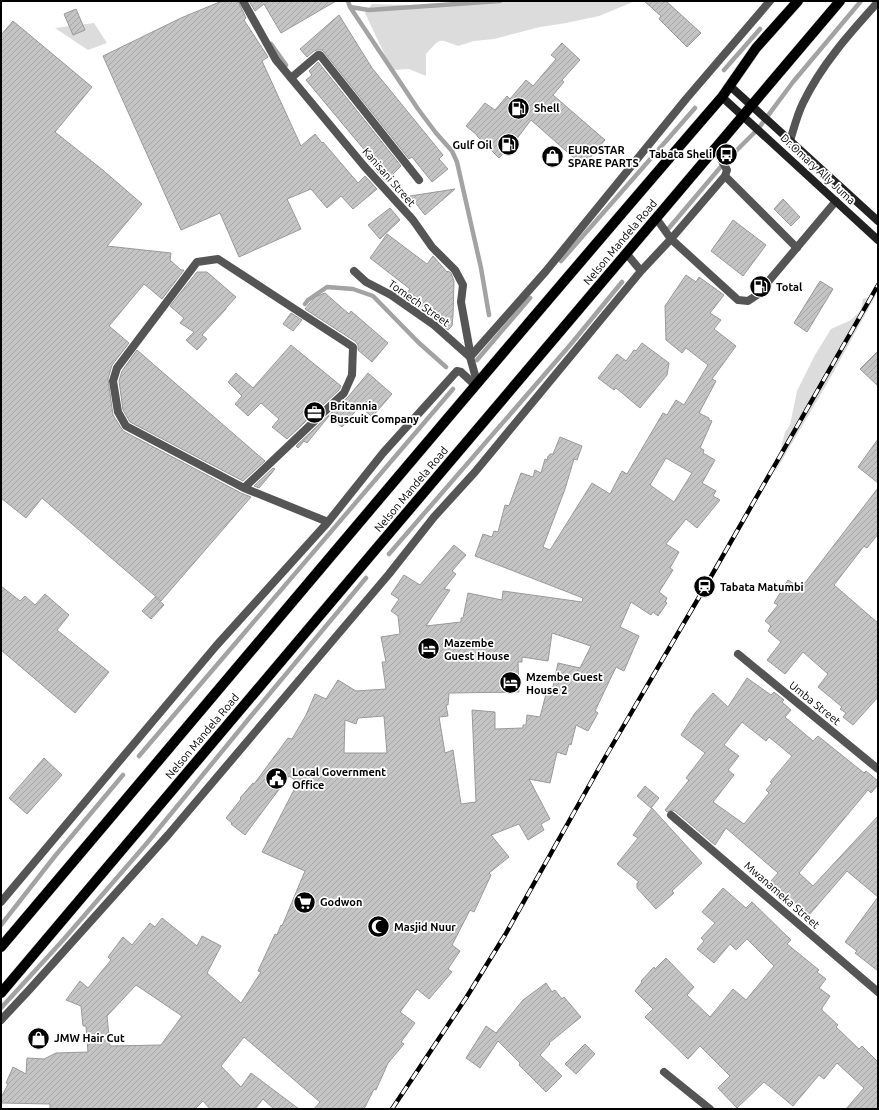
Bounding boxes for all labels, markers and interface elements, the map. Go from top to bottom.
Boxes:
fuel station icon: Shell [506,95,532,121]
place label: Shell [534,102,560,114]
street label: Dr.Omary Ally Juma [778,131,858,207]
fuel station icon: Gulf Oil [495,132,521,158]
place label: Gulf Oil [452,139,493,151]
bus stop icon: Tabata Sheli [714,141,740,167]
shop icon: EUROSTAR SPARE PARTS [539,143,565,169]
place label: EUROSTAR SPARE PARTS [568,144,639,169]
street label: Kanisani Street [360,145,418,209]
place label: Tabata Sheli [649,148,712,160]
street label: Nelson Mandela Road [581,197,659,287]
fuel station icon: Total [748,274,774,300]
street label: Tomech Street [386,277,453,329]
place label: Total [776,281,803,293]
office icon: Britannia Buscuit Company [302,399,328,425]
place label: Britannia Buscuit Company [330,400,419,425]
street label: Nelson Mandela Road [372,444,450,534]
station icon: Tabata Matumbi [692,574,718,600]
place label: Tabata Matumbi [720,581,804,593]
hotel icon: Mazembe Guest House [415,636,441,662]
place label: Mazembe Guest House [444,637,509,662]
hotel icon: Mzembe Guest House 2 [497,670,523,696]
place label: Mzembe Guest House 2 [526,671,603,696]
street label: Umba Street [787,679,844,728]
street label: Nelson Mandela Road [163,691,241,781]
public building icon: Local Government Office [263,765,289,791]
place label: Local Government Office [292,766,386,791]
street label: Mwanameka Street [742,859,823,931]
supermarket icon: Godwon [291,889,317,915]
place label: Godwon [320,896,362,908]
mosque icon: Masjid Nuur [366,914,392,940]
place label: Masjid Nuur [394,921,456,933]
shop icon: JMW Hair Cut [26,1025,52,1051]
place label: JMW Hair Cut [54,1032,125,1044]

